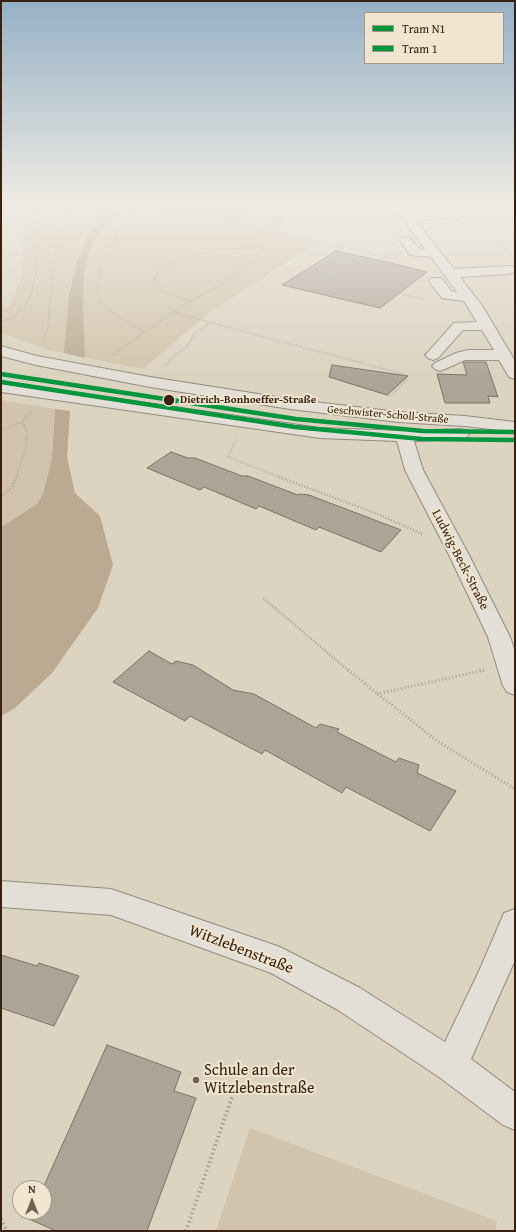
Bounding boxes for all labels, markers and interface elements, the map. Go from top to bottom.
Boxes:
legend [364,12,504,64]
text: Tram N1 [402,20,445,37]
text: Tram 1 [402,40,437,57]
marker: Dietrich-Bonhoeffer-Straße [162,393,176,407]
place label: Dietrich-Bonhoeffer-Straße [180,393,316,407]
street label: Geschwister-Scholl-Straße [327,403,449,427]
street label: Ludwig-Beck-Straße [428,507,492,613]
street label: Witzlebenstraße [186,921,296,979]
place label: Schule an der Witzlebenstraße [204,1061,314,1099]
marker: Schule an der Witzlebenstraße [191,1075,201,1085]
north arrow [12,1180,52,1220]
text: N [28,1181,36,1197]

